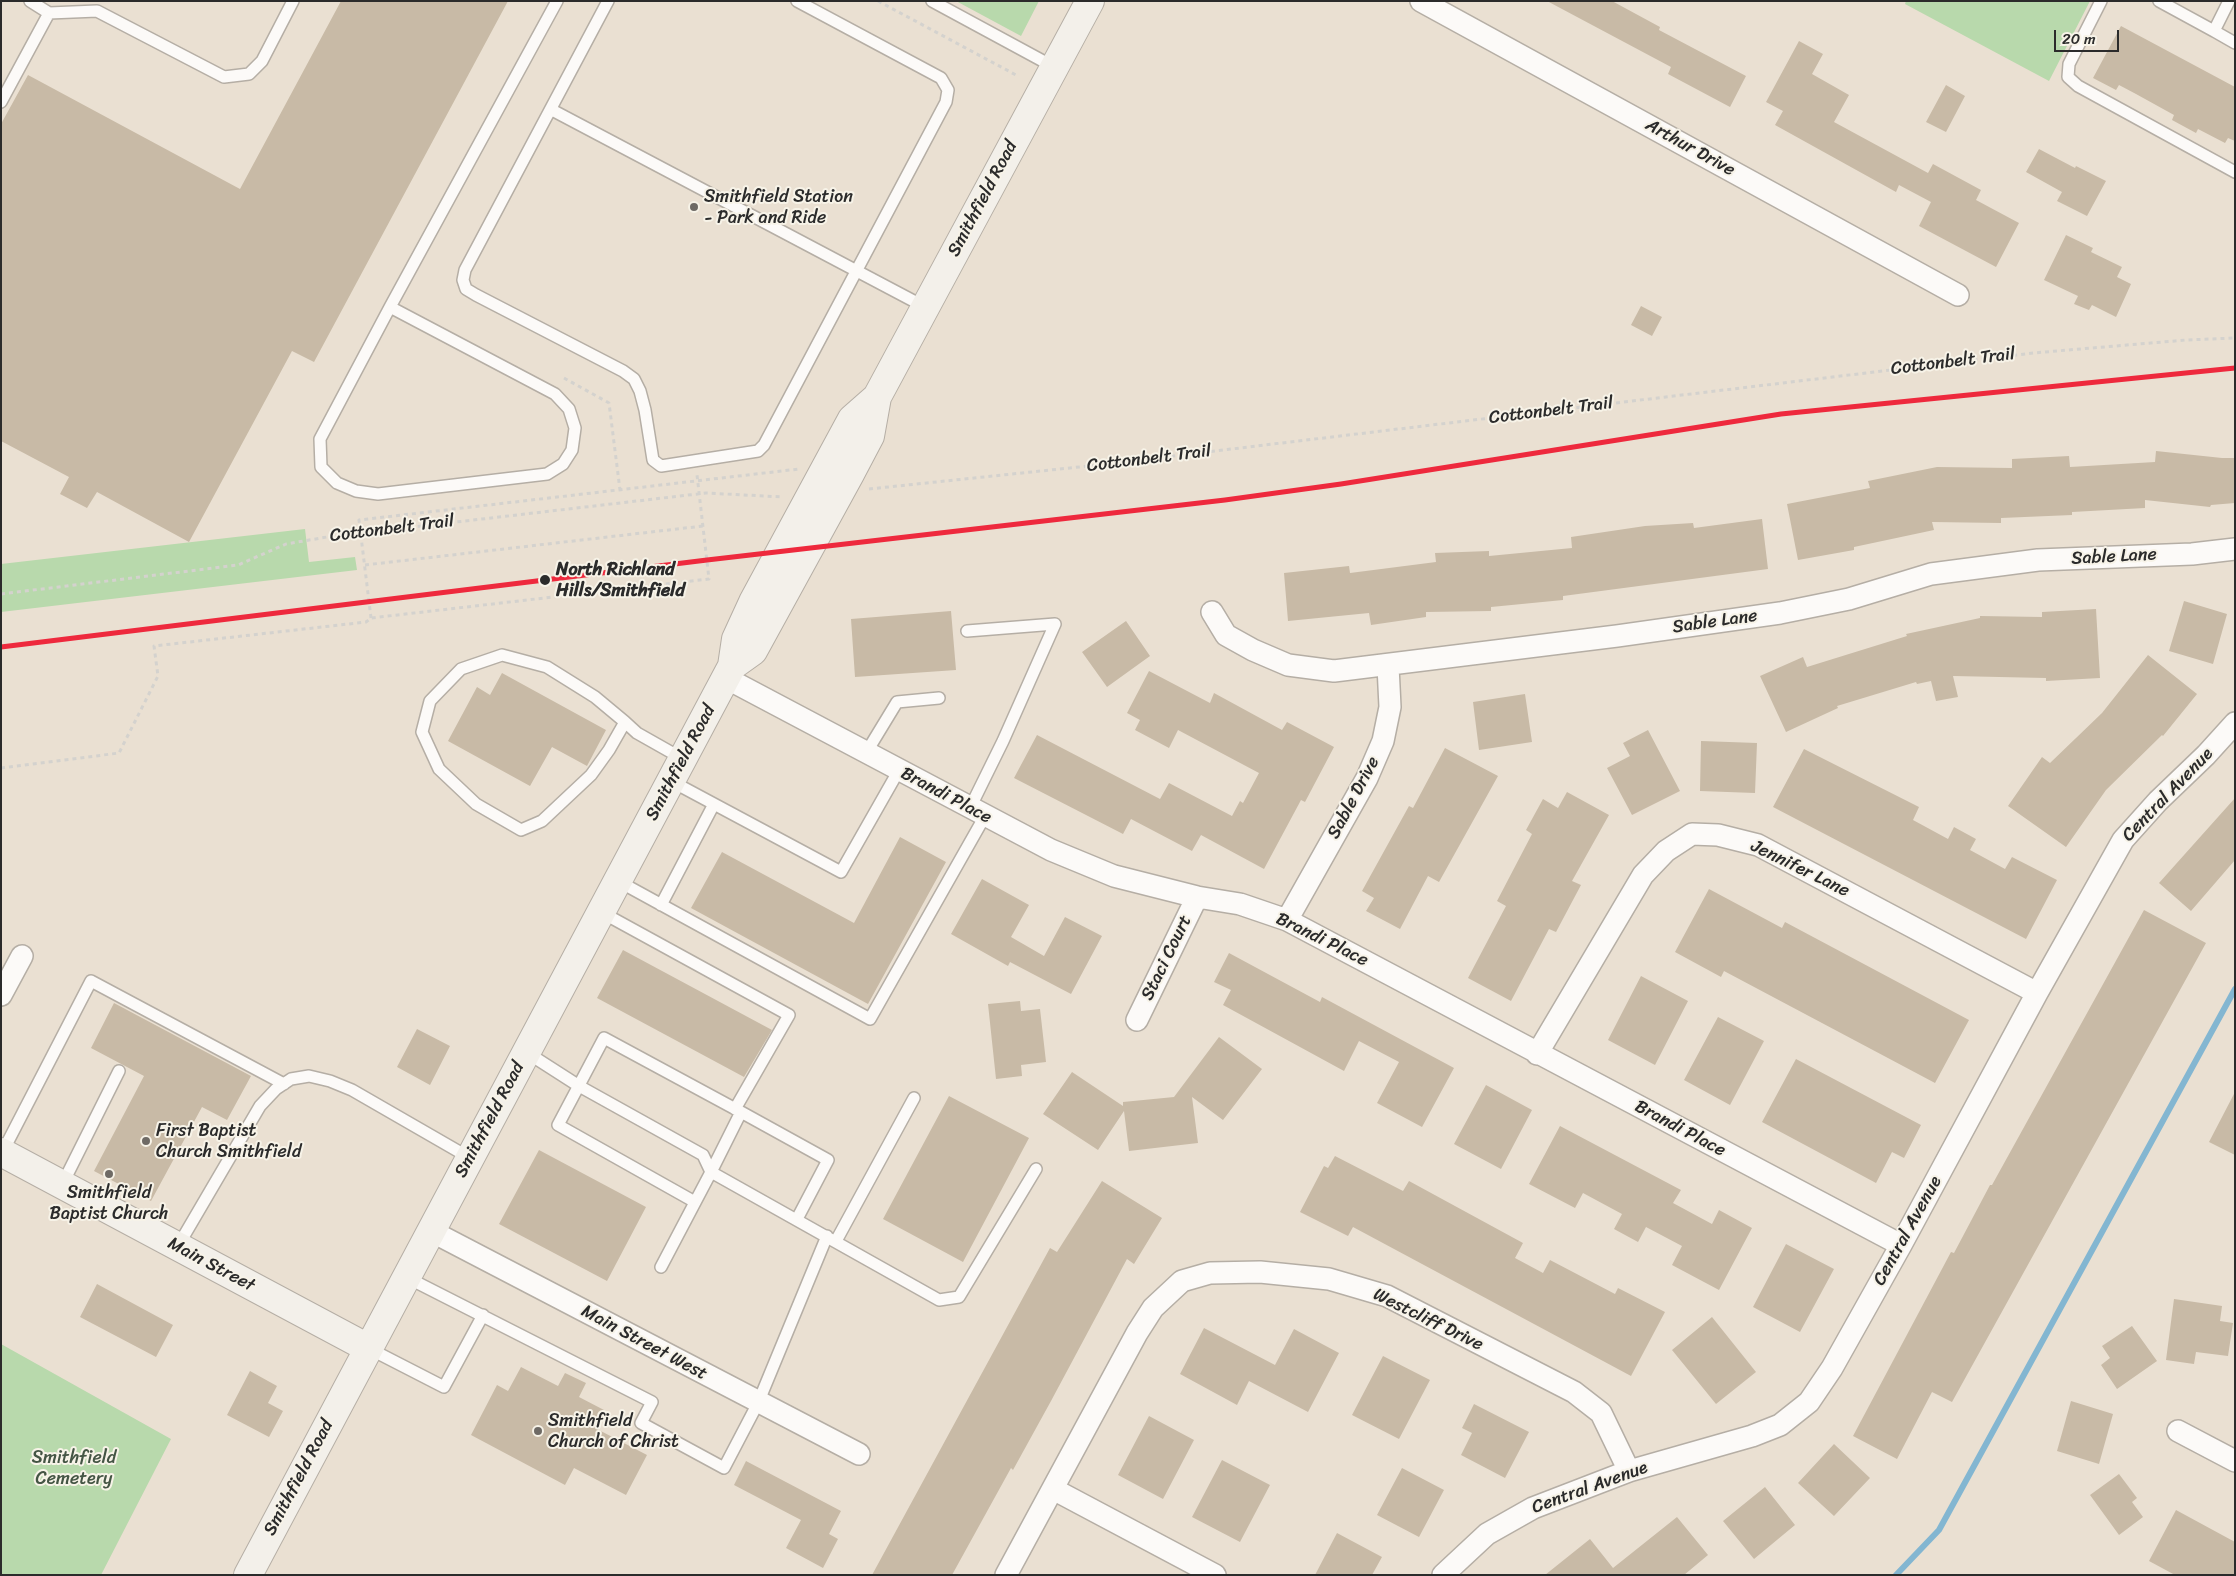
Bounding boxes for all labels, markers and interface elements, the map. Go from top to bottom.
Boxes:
scale bar [2056,20,2121,52]
text: 20 m [2062,26,2096,52]
street label: Arthur Drive [1642,115,1738,181]
street label: Smithfield Road [943,137,1023,261]
place label: Smithfield Station - Park and Ride [704,186,853,228]
marker: Smithfield Station - Park and Ride [688,201,700,213]
street label: Cottonbelt Trail [1890,344,2016,380]
street label: Cottonbelt Trail [1488,393,1614,429]
street label: Cottonbelt Trail [1086,441,1212,477]
street label: Cottonbelt Trail [329,511,455,547]
street label: Sable Lane [2071,544,2157,570]
place label: North Richland Hills/Smithfield [556,559,685,602]
marker: North Richland Hills/Smithfield [538,573,552,587]
street label: Sable Lane [1671,605,1759,639]
street label: Smithfield Road [641,701,721,825]
street label: Central Avenue [2118,744,2218,846]
street label: Sable Drive [1323,753,1385,843]
street label: Brandi Place [897,763,995,829]
street label: Jennifer Lane [1747,836,1853,902]
street label: Brandi Place [1272,908,1372,972]
street label: Staci Court [1137,912,1197,1004]
street label: Smithfield Road [450,1058,530,1182]
street label: Brandi Place [1631,1096,1729,1162]
place label: First Baptist Church Smithfield [156,1120,301,1162]
marker: First Baptist Church Smithfield [140,1135,152,1147]
marker: Smithfield Baptist Church [103,1168,115,1180]
street label: Central Avenue [1869,1173,1947,1289]
place label: Smithfield Baptist Church [50,1182,168,1224]
street label: Main Street [164,1233,258,1297]
street label: Westcliff Drive [1369,1284,1487,1356]
street label: Main Street West [577,1301,711,1385]
place label: Smithfield Church of Christ [548,1410,679,1452]
street label: Smithfield Road [259,1416,339,1540]
marker: Smithfield Church of Christ [532,1425,544,1437]
park label: Smithfield Cemetery [32,1447,116,1490]
street label: Central Avenue [1529,1457,1651,1519]

